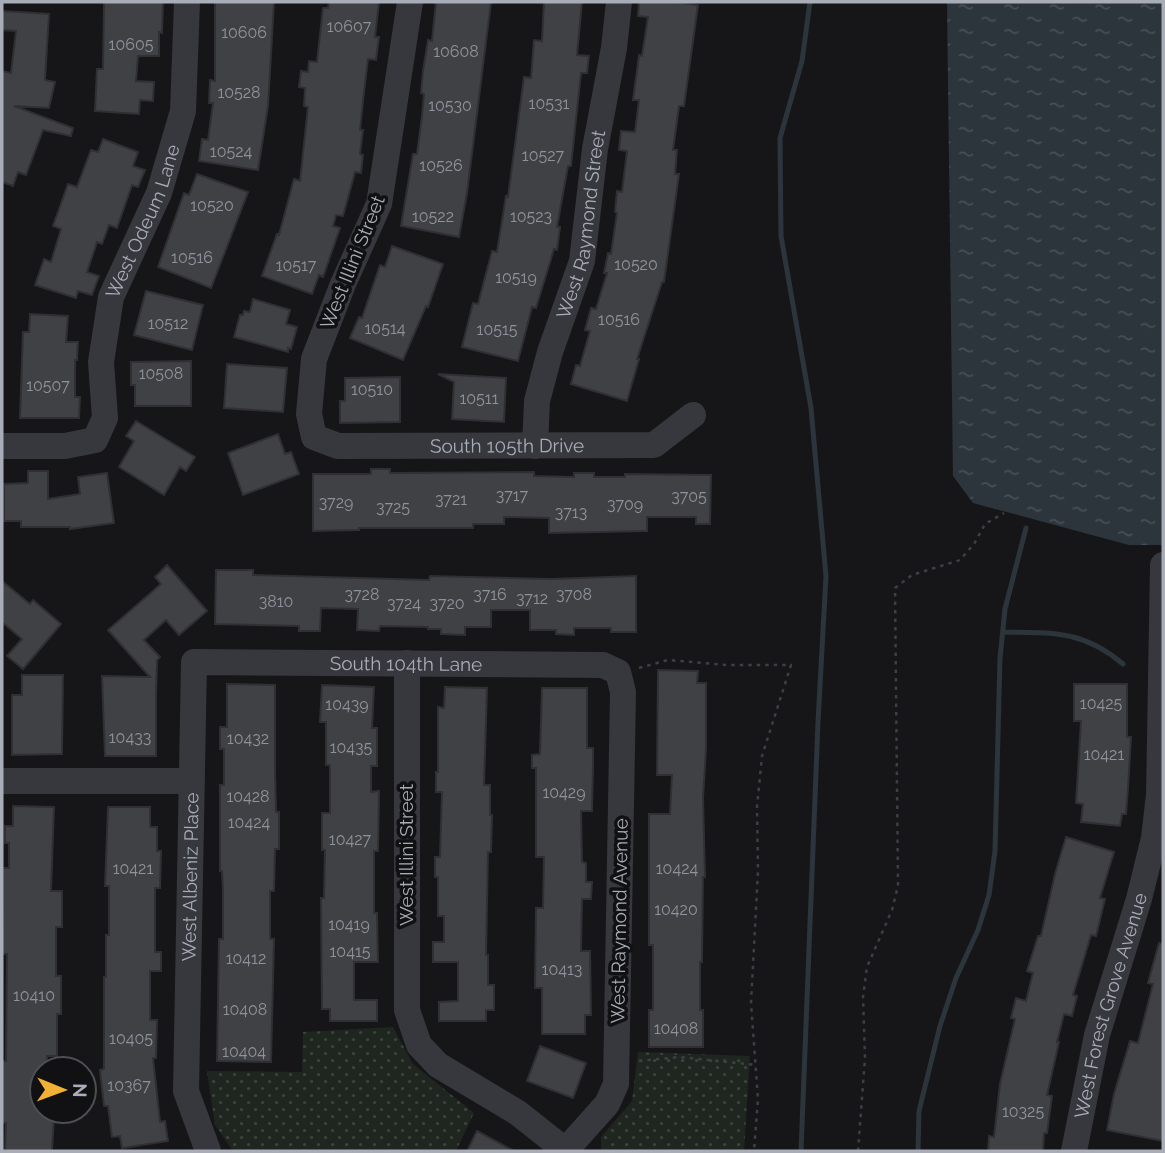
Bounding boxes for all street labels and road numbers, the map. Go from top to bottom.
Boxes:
street label: West Raymond Street [552,128,609,321]
street label: West Odeum Lane [101,142,184,302]
street label: West Illini Street [315,191,389,332]
street label: South 105th Drive [430,434,584,457]
street label: South 104th Lane [330,652,482,675]
street label: West Illini Street [395,783,417,926]
street label: West Albeniz Place [177,792,203,962]
street label: West Raymond Avenue [606,818,632,1024]
street label: West Forest Grove Avenue [1070,891,1151,1120]

